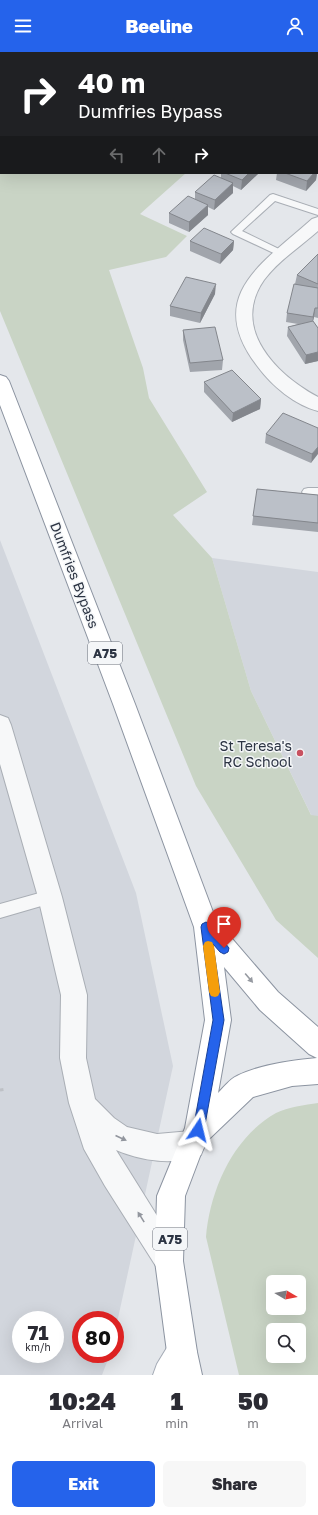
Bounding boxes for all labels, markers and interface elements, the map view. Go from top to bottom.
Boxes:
icon: menu [12,15,34,37]
text: Beeline [125,15,193,37]
icon: person [284,15,306,37]
text: 40 m [78,66,145,99]
icon: right [12,68,64,120]
text: Dumfries Bypass [78,100,223,122]
icon: left [106,144,128,166]
icon: ahead [148,144,170,166]
icon: right [190,144,212,166]
street label: Dumfries Bypass [47,519,103,631]
road number: A75 [88,642,122,664]
place label: St Teresa's RC School [220,737,292,770]
marker: St Teresa's RC School [295,748,305,758]
pin [207,907,241,948]
icon: arrive [213,913,235,935]
one-way arrow [245,973,254,984]
position arrow [177,1109,219,1151]
one-way arrow [116,1135,127,1141]
one-way arrow [137,1211,145,1222]
road number: A75 [153,1228,187,1250]
north arrow [266,1275,306,1315]
map controls [266,1275,306,1363]
speed limit sign: 80 [72,1311,124,1363]
text: 71 [27,1320,49,1344]
button: search [266,1323,306,1363]
text: km/h [25,1341,51,1353]
text: 10:24 [49,1386,116,1415]
text: 1 [170,1386,183,1415]
text: 50 [238,1386,269,1415]
text: Arrival [62,1415,103,1431]
text: min [165,1415,188,1431]
text: m [247,1415,259,1431]
button: Exit [12,1461,155,1507]
button: Share [163,1461,306,1507]

